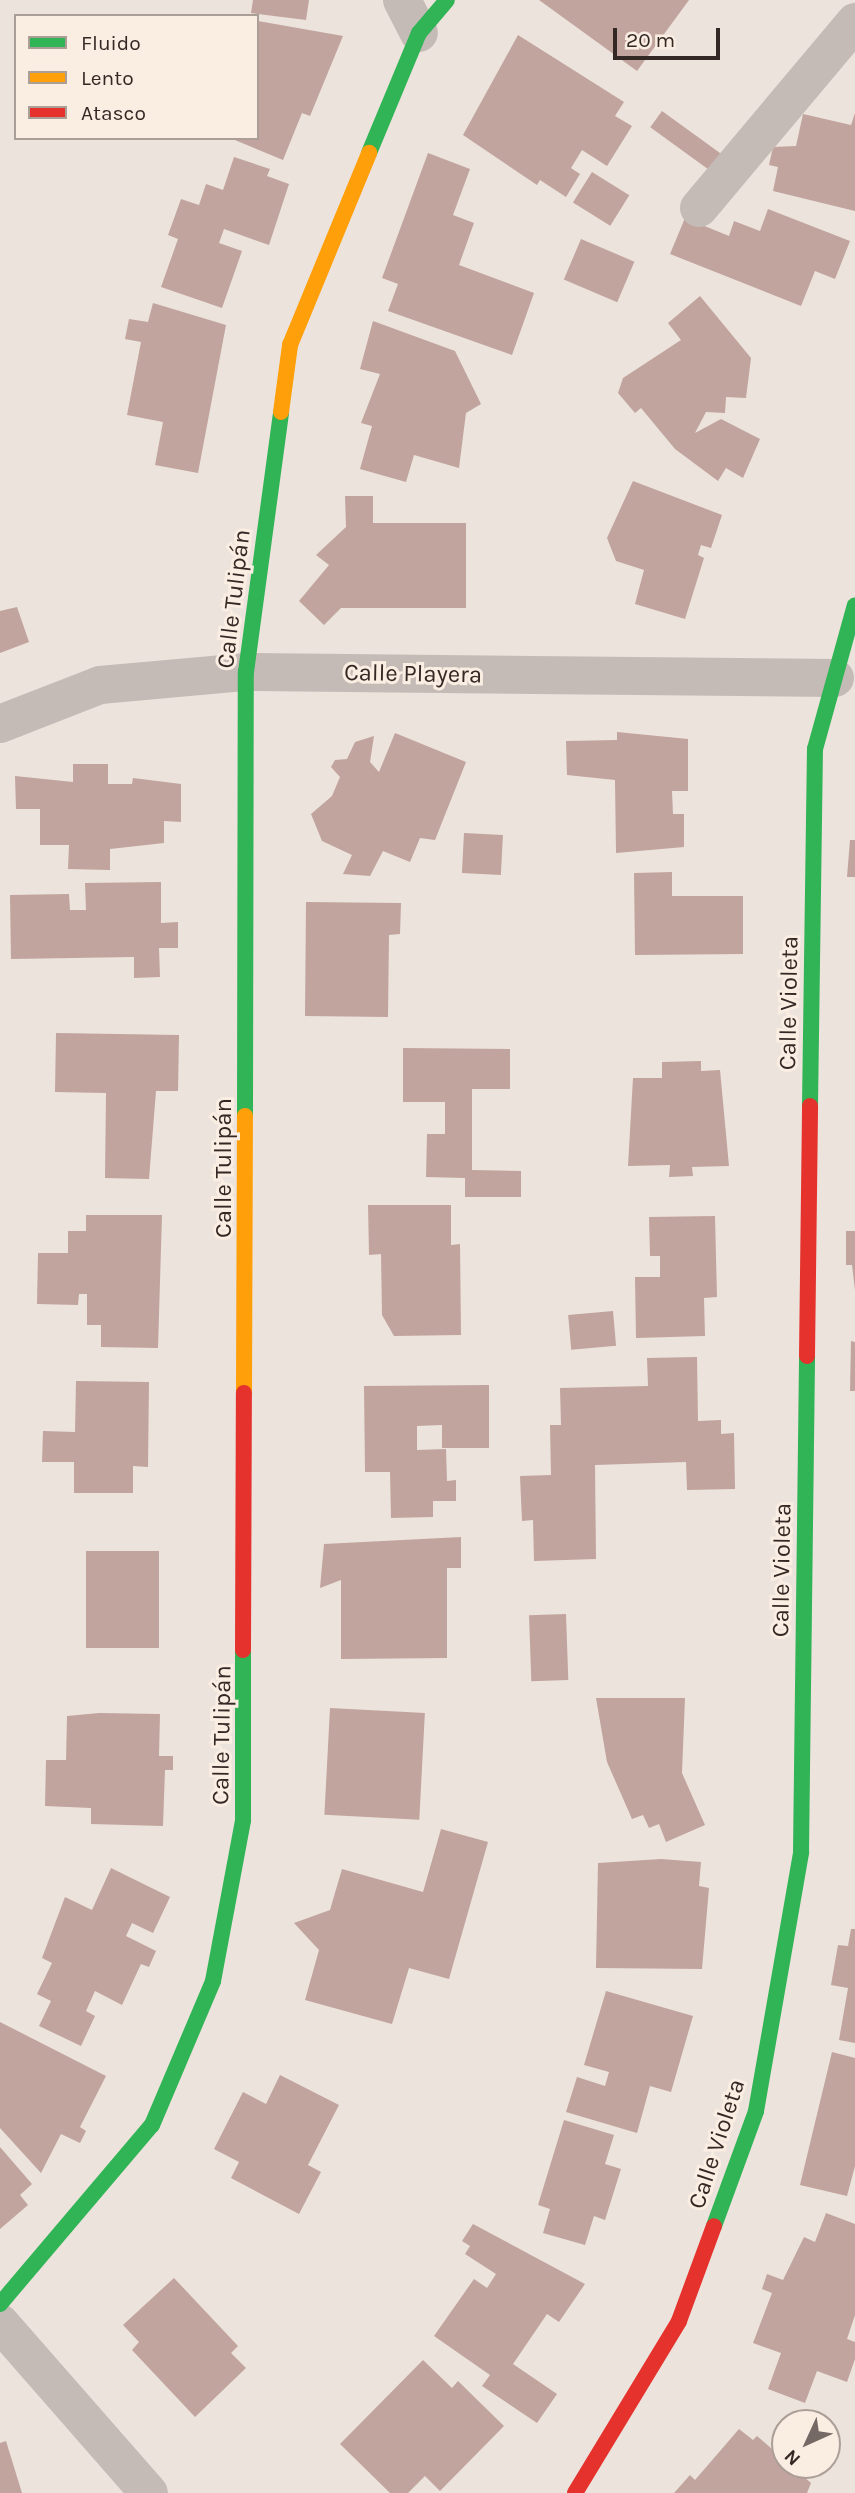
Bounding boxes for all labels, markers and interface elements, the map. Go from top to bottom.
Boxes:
legend [14,14,259,140]
scale bar [617,14,724,58]
text: 20 m [626,28,675,52]
text: Fluido [81,31,141,55]
text: Lento [81,66,134,90]
text: Atasco [81,101,146,125]
street label: Calle Tulipán [211,528,257,670]
street label: Calle Playera [344,658,482,690]
street label: Calle Violeta [773,936,805,1070]
street label: Calle Tulipán [210,1098,238,1238]
street label: Calle Violeta [766,1503,798,1637]
street label: Calle Tulipán [206,1665,238,1805]
street label: Calle Violeta [683,2076,751,2212]
north arrow [771,2409,841,2479]
text: N [780,2445,805,2470]

